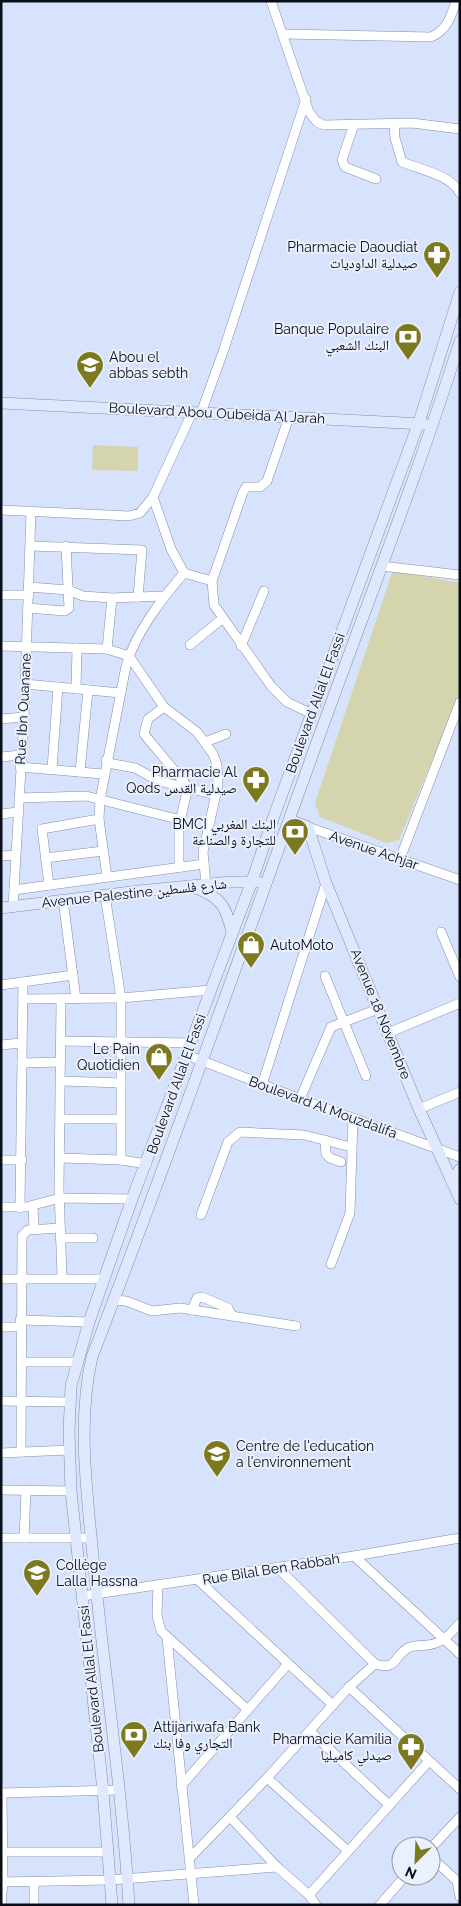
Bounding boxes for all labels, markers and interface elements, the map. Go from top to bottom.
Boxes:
place label: Pharmacie Daoudiat صيدلية الداوديات [287,239,418,272]
pharmacy icon: Pharmacie Daoudiat صيدلية الداوديات [422,240,452,279]
place label: Banque Populaire البنك الشعبي [274,321,389,357]
bank icon: Banque Populaire البنك الشعبي [393,322,423,361]
place label: Abou el abbas sebth [109,349,188,381]
school or university icon: Abou el abbas sebth [75,350,105,389]
street label: Boulevard Abou Oubeida Al Jarah [108,399,326,427]
street label: Boulevard Allal El Fassi [282,631,348,775]
street label: Rue Ibn Ouanane [12,653,34,765]
place label: Pharmacie Al Qods صيدلية القدس [126,764,237,797]
pharmacy icon: Pharmacie Al Qods صيدلية القدس [241,765,271,804]
place label: BMCI البنك المغربي للتجارة والصناعة [172,816,276,849]
bank icon: BMCI البنك المغربي للتجارة والصناعة [280,817,310,856]
street label: Avenue Achjar [327,827,421,873]
street label: Avenue Palestine شارع فلسطين [41,875,228,913]
shop icon: AutoMoto [236,930,266,969]
place label: AutoMoto [270,937,334,953]
street label: Avenue 18 Novembre [348,946,414,1082]
street label: Boulevard Allal El Fassi [143,1012,209,1156]
place label: Le Pain Quotidien [77,1041,140,1073]
shop icon: Le Pain Quotidien [144,1042,174,1081]
street label: Boulevard Al Mouzdalifa [247,1073,399,1141]
place label: Centre de l'education a l'environnement [236,1438,374,1470]
school or university icon: Centre de l'education a l'environnement [202,1439,232,1478]
street label: Rue Bilal Ben Rabbah [201,1550,341,1588]
place label: Collège Lalla Hassna [56,1557,138,1589]
school or university icon: Collège Lalla Hassna [22,1558,52,1597]
street label: Boulevard Allal El Fassi [75,1605,107,1753]
place label: Attijariwafa Bank التجاري وفا بنك [153,1719,261,1755]
bank icon: Attijariwafa Bank التجاري وفا بنك [119,1720,149,1759]
place label: Pharmacie Kamilia صيدلي كاميليا [273,1731,392,1767]
pharmacy icon: Pharmacie Kamilia صيدلي كاميليا [396,1732,426,1771]
north arrow [391,1836,441,1886]
text: N [403,1863,419,1882]

